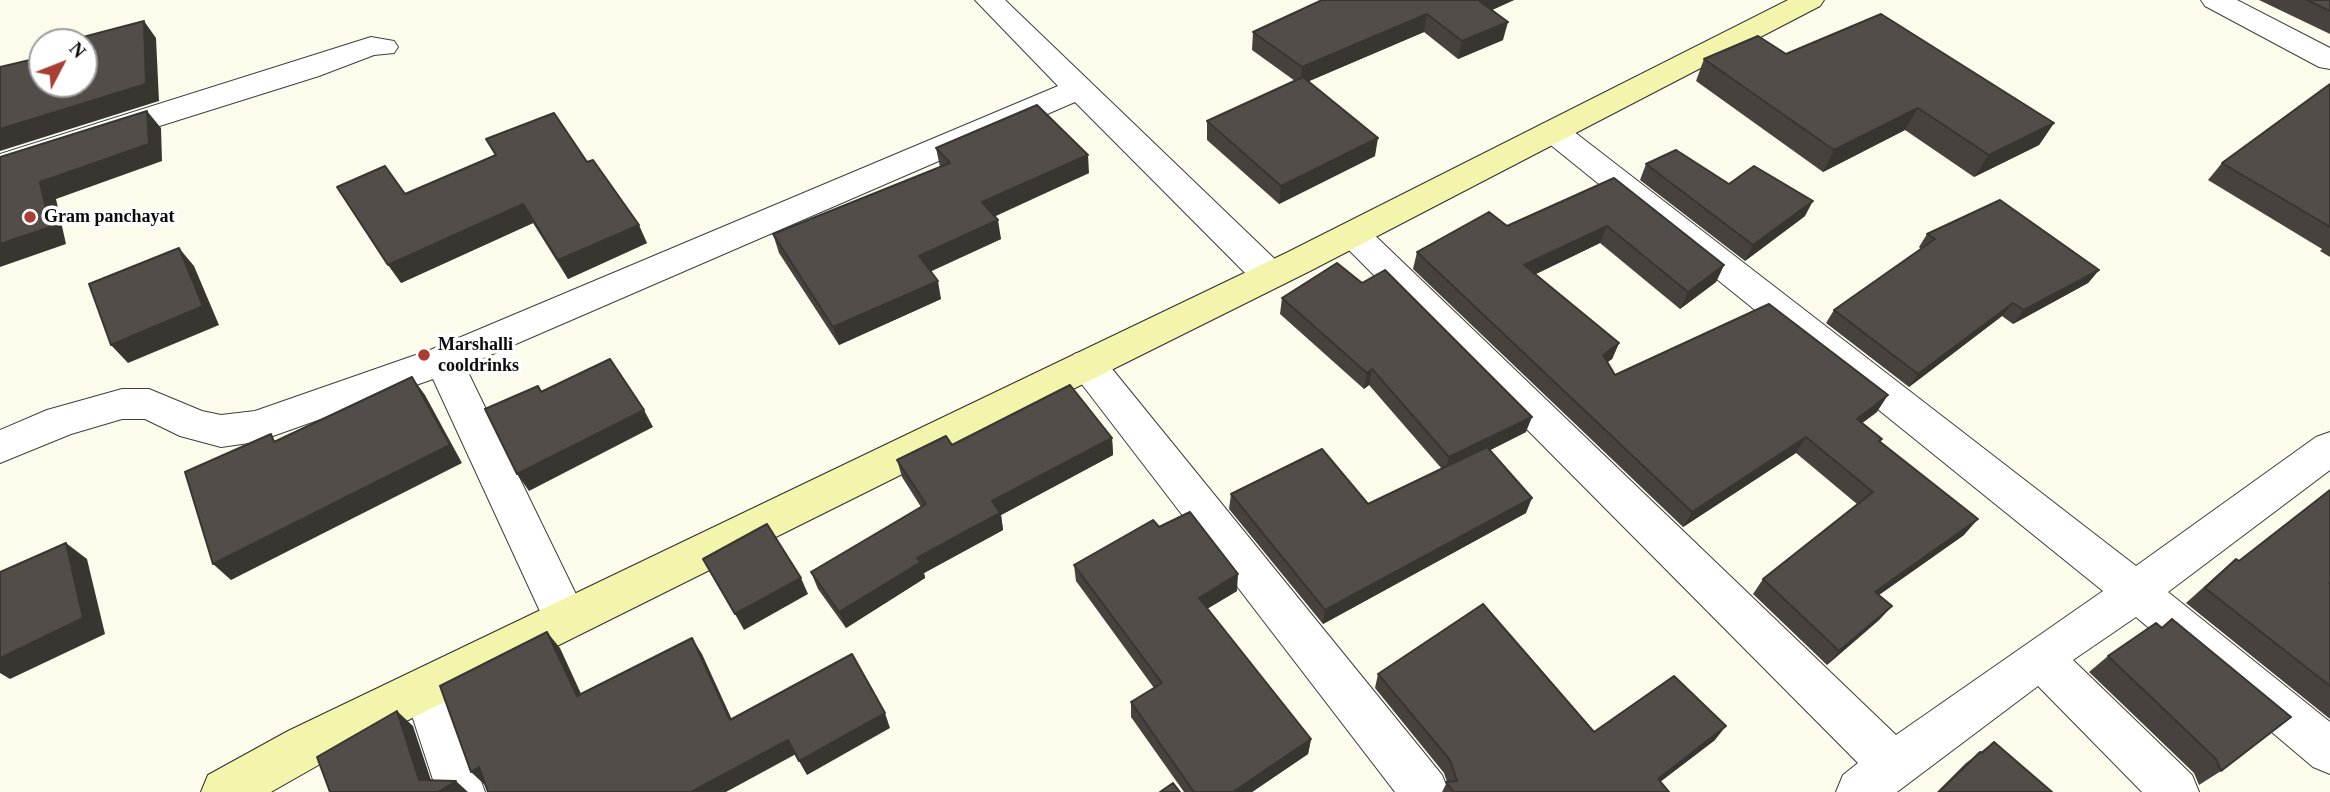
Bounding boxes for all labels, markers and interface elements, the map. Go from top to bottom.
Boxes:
north arrow [28,28,98,98]
text: N [65,38,90,62]
place label: Gram panchayat [44,206,174,228]
marker: Gram panchayat [22,209,38,225]
place label: Marshalli cooldrinks [438,334,519,376]
marker: Marshalli cooldrinks [416,347,432,363]

